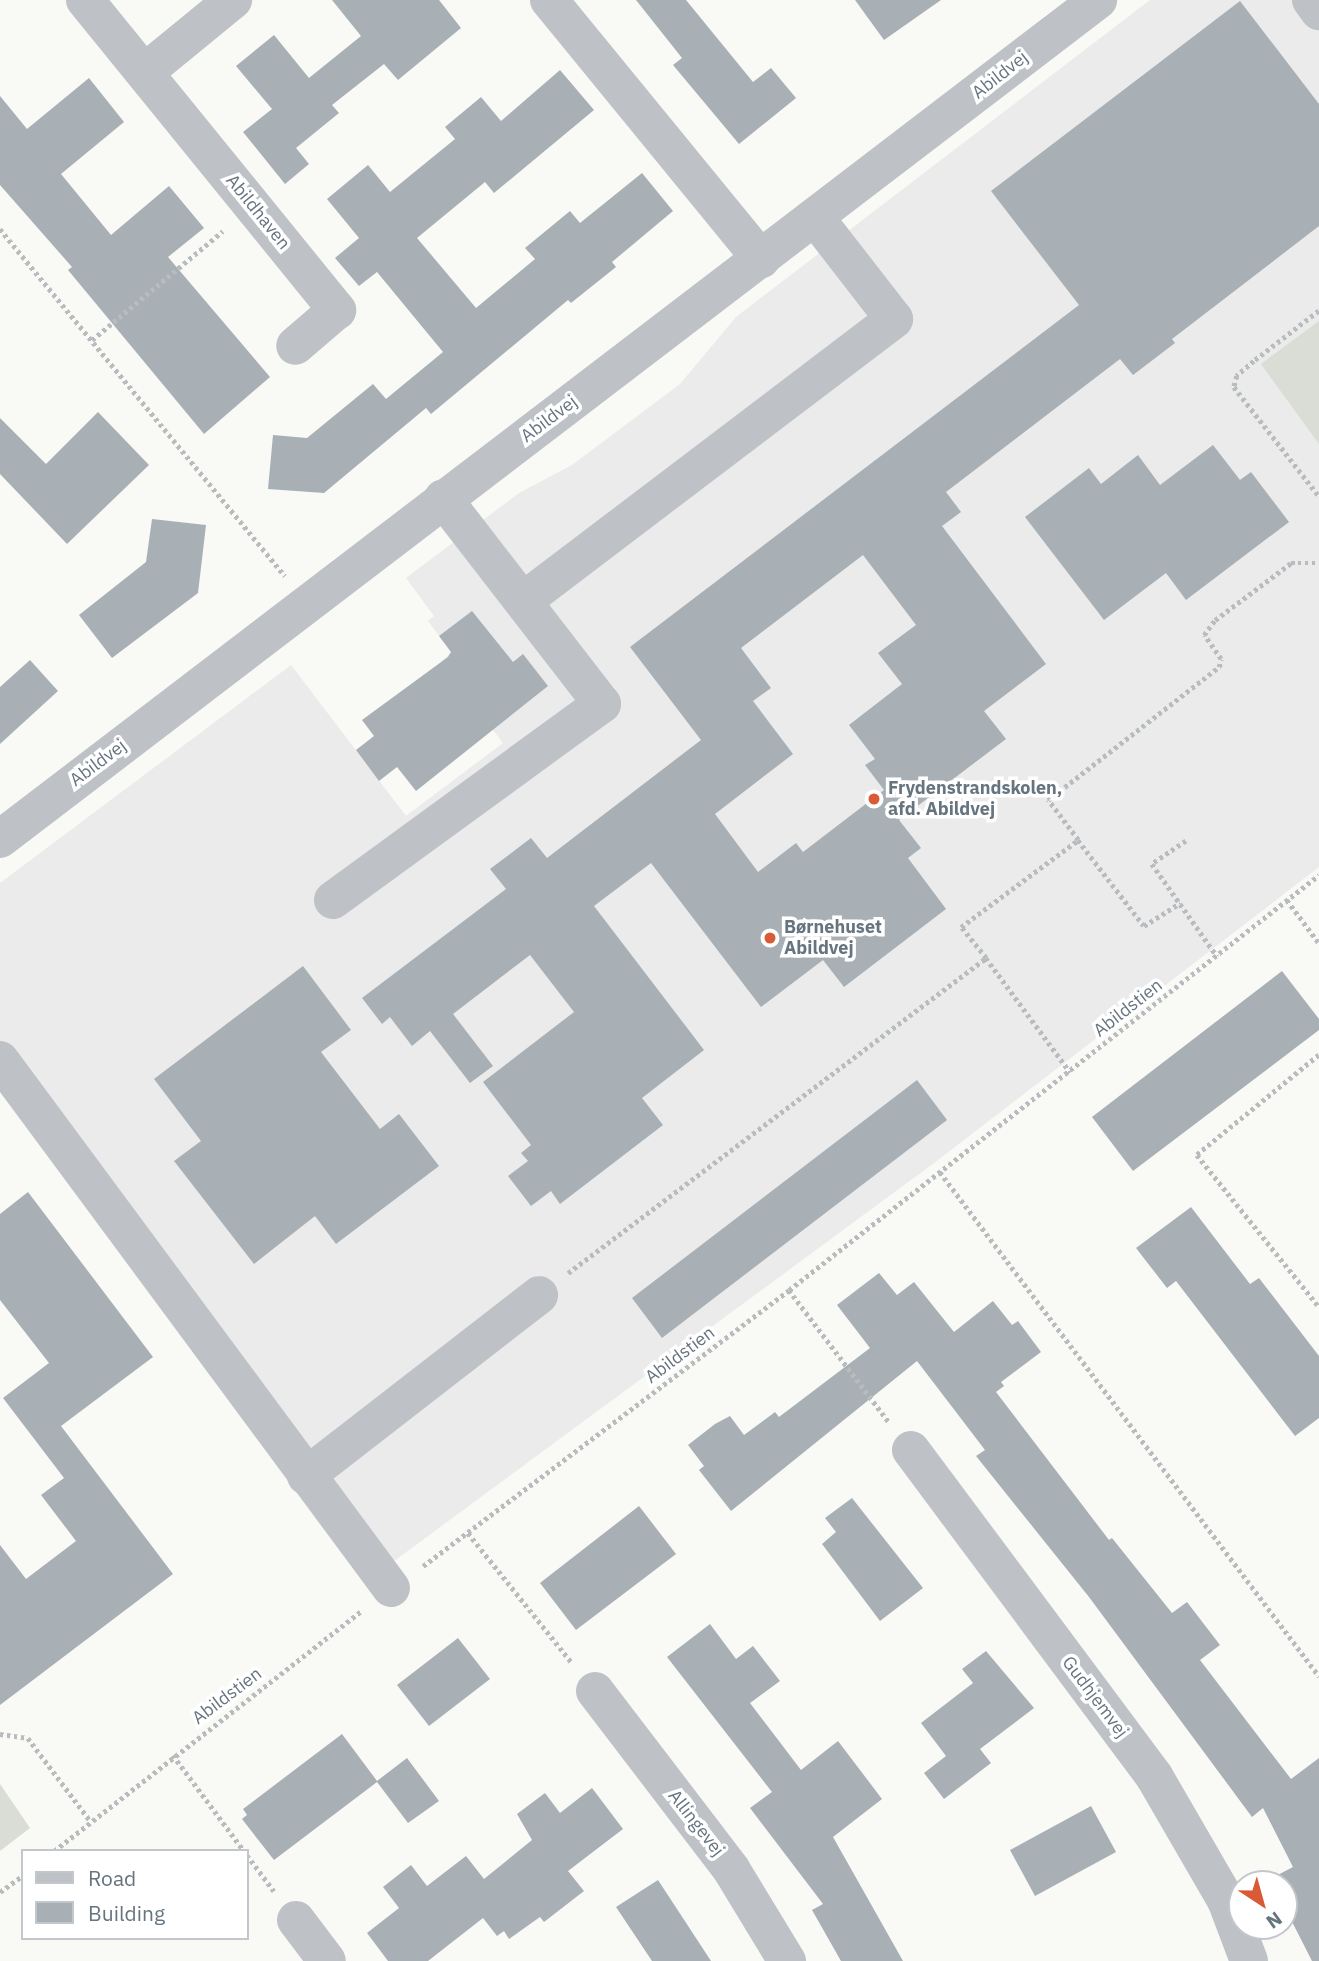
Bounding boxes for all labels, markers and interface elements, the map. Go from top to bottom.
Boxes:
street label: Abildvej [968,47,1032,103]
street label: Abildhaven [221,170,295,254]
street label: Abildvej [517,391,581,447]
street label: Abildvej [66,735,130,791]
place label: Frydenstrandskolen, afd. Abildvej [888,778,1062,820]
marker: Frydenstrandskolen, afd. Abildvej [866,791,882,807]
place label: Børnehuset Abildvej [784,917,882,960]
marker: Børnehuset Abildvej [762,930,778,946]
street label: Abildstien [1089,974,1167,1042]
street label: Abildstien [641,1322,719,1388]
street label: Gudhjemvej [1057,1652,1133,1742]
street label: Abildstien [188,1663,266,1729]
street label: Allingevej [663,1786,729,1860]
legend [21,1849,248,1940]
text: Road [88,1864,136,1892]
north arrow [1228,1870,1298,1940]
text: Building [88,1899,165,1927]
text: N [1262,1907,1287,1934]

